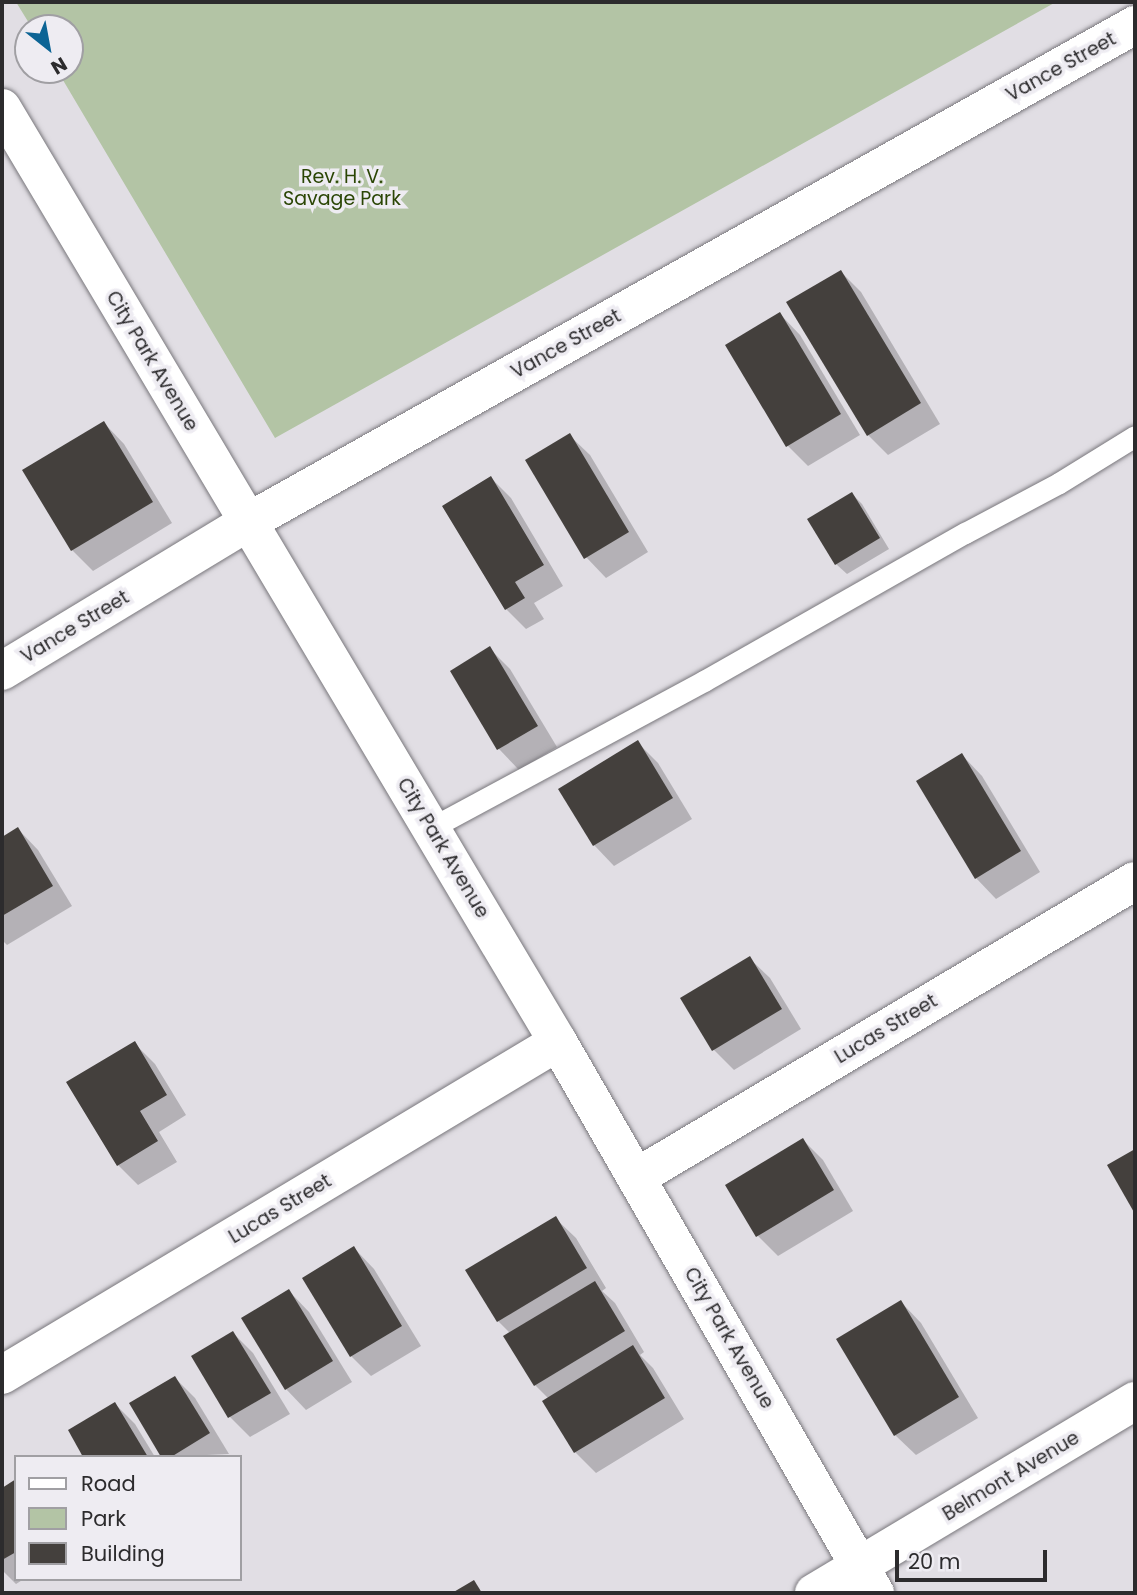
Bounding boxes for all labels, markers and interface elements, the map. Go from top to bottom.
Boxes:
north arrow [14,14,84,84]
street label: Vance Street [1002,27,1120,107]
text: N [46,50,72,81]
park label: Rev. H. V. Savage Park [283,166,401,210]
street label: City Park Avenue [101,287,203,435]
street label: Vance Street [507,304,625,384]
street label: Vance Street [17,586,133,668]
street label: City Park Avenue [392,774,494,922]
street label: Lucas Street [831,990,941,1068]
street label: Lucas Street [225,1170,335,1248]
street label: City Park Avenue [679,1263,779,1413]
street label: Belmont Avenue [939,1426,1083,1526]
legend [14,1455,242,1581]
text: Road [81,1469,136,1498]
text: Park [81,1504,126,1533]
scale bar [899,1536,1051,1580]
text: Building [81,1539,165,1568]
text: 20 m [908,1547,961,1576]

